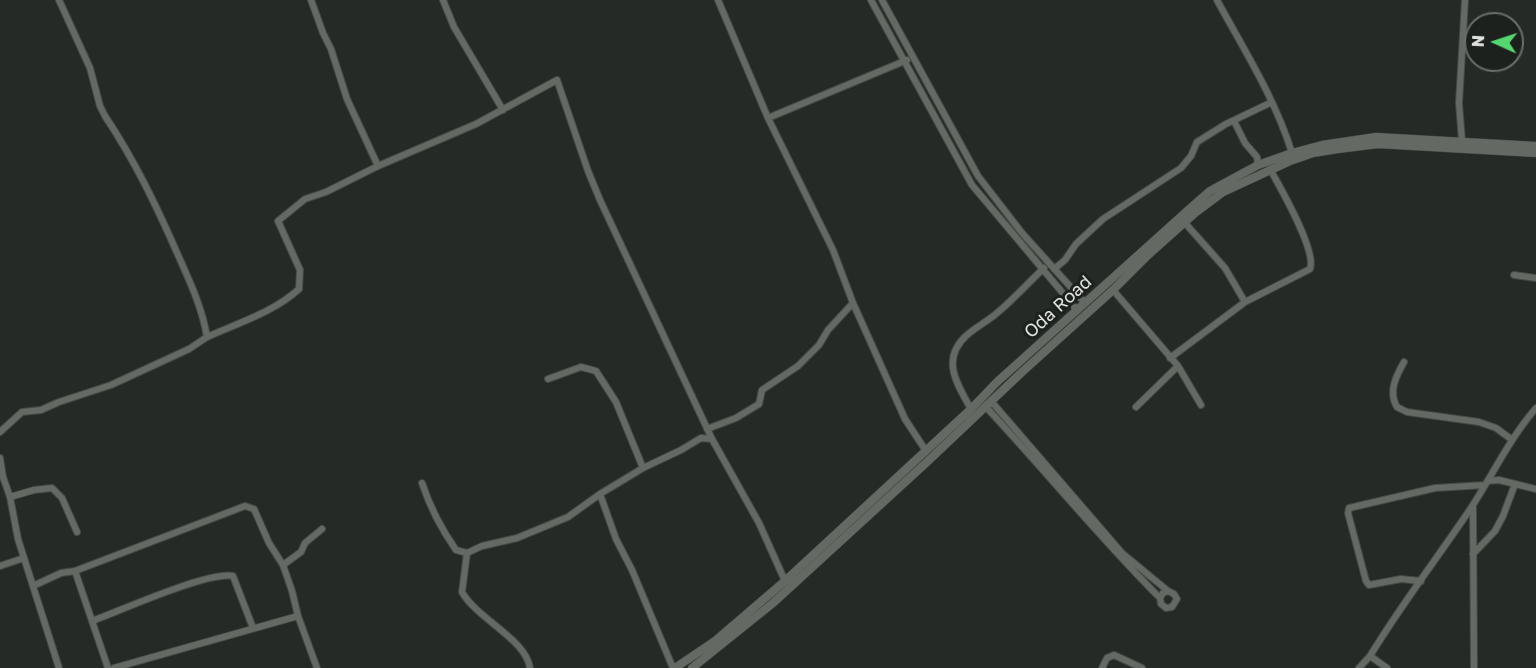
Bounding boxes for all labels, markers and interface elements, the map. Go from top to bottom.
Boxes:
north arrow [1464,12,1524,72]
text: N [1468,35,1488,48]
street label: Oda Road [1020,271,1096,343]

